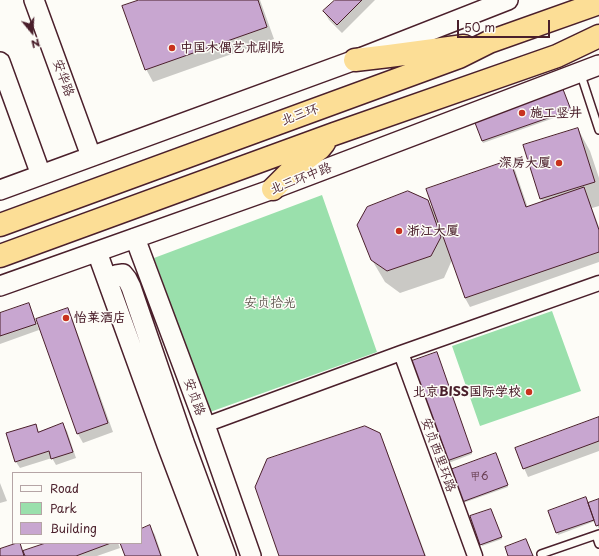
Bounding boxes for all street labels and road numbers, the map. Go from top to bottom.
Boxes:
street label: 安华路 [49,57,77,99]
street label: 北三环 [279,101,321,129]
street label: 北三环中路 [268,160,334,198]
street label: 安贞路 [180,376,208,418]
street label: 安贞西里环路 [417,416,459,494]

